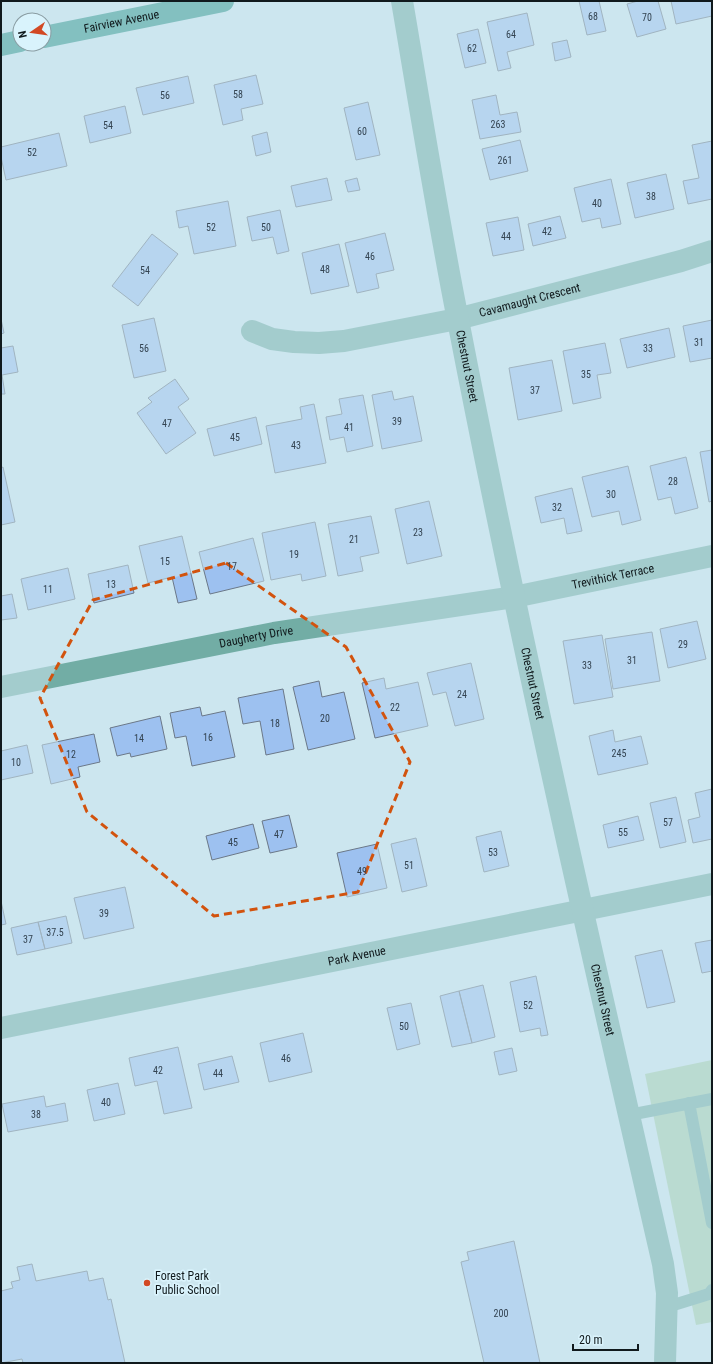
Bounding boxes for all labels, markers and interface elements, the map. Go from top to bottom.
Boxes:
street label: Fairview Avenue [83,7,161,36]
house number: 68 [588,11,598,22]
north arrow [12,12,52,52]
house number: 70 [642,12,652,23]
text: N [16,29,30,39]
house number: 64 [506,29,516,40]
house number: 62 [467,43,477,54]
house number: 58 [233,89,243,100]
house number: 56 [160,90,170,101]
house number: 263 [491,119,505,130]
house number: 54 [103,120,113,131]
house number: 60 [357,126,367,137]
house number: 52 [27,147,37,158]
house number: 261 [498,155,512,166]
house number: 38 [646,191,656,202]
house number: 40 [592,198,602,209]
house number: 52 [206,222,216,233]
house number: 50 [261,222,271,233]
house number: 42 [542,226,552,237]
house number: 44 [501,231,511,242]
house number: 46 [365,251,375,262]
house number: 48 [320,264,330,275]
house number: 54 [140,265,150,276]
street label: Cavamaught Crescent [478,280,582,320]
street label: Chestnut Street [453,329,481,404]
house number: 31 [694,337,704,348]
house number: 56 [139,343,149,354]
house number: 33 [643,343,653,354]
house number: 35 [581,369,591,380]
house number: 37 [530,385,540,396]
house number: 39 [392,416,402,427]
house number: 47 [162,418,172,429]
house number: 41 [344,422,354,433]
house number: 45 [230,432,240,443]
house number: 43 [291,440,301,451]
house number: 28 [668,476,678,487]
house number: 30 [606,489,616,500]
house number: 32 [552,502,562,513]
house number: 23 [413,527,423,538]
house number: 21 [349,534,359,545]
house number: 19 [289,549,299,560]
house number: 15 [160,556,170,567]
house number: 17 [227,561,237,572]
street label: Trevithick Terrace [571,561,656,592]
house number: 13 [106,579,116,590]
house number: 11 [43,584,53,595]
street label: Daugherty Drive [218,623,294,651]
house number: 29 [678,639,688,650]
street label: Chestnut Street [518,646,547,721]
house number: 31 [627,655,637,666]
house number: 33 [582,660,592,671]
house number: 24 [457,689,467,700]
house number: 22 [390,702,400,713]
house number: 20 [320,713,330,724]
house number: 18 [270,718,280,729]
house number: 16 [203,732,213,743]
house number: 14 [134,733,144,744]
house number: 245 [612,748,626,759]
house number: 12 [66,749,76,760]
house number: 10 [11,757,21,768]
house number: 57 [663,817,673,828]
house number: 55 [618,827,628,838]
house number: 47 [274,829,284,840]
house number: 45 [228,837,238,848]
house number: 53 [488,847,498,858]
house number: 51 [404,860,414,871]
house number: 49 [357,866,367,877]
house number: 39 [99,908,109,919]
house number: 37.5 [46,927,64,938]
house number: 37 [23,934,33,945]
street label: Park Avenue [327,943,387,969]
street label: Chestnut Street [588,963,618,1038]
house number: 52 [523,1000,533,1011]
house number: 50 [399,1021,409,1032]
house number: 46 [281,1053,291,1064]
house number: 42 [153,1065,163,1076]
house number: 44 [213,1068,223,1079]
house number: 40 [101,1097,111,1108]
house number: 38 [31,1109,41,1120]
place label: Forest Park Public School [155,1269,220,1297]
marker: Forest Park Public School [142,1278,152,1288]
house number: 200 [494,1308,508,1319]
scale bar [573,1326,638,1352]
text: 20 m [579,1333,603,1347]

